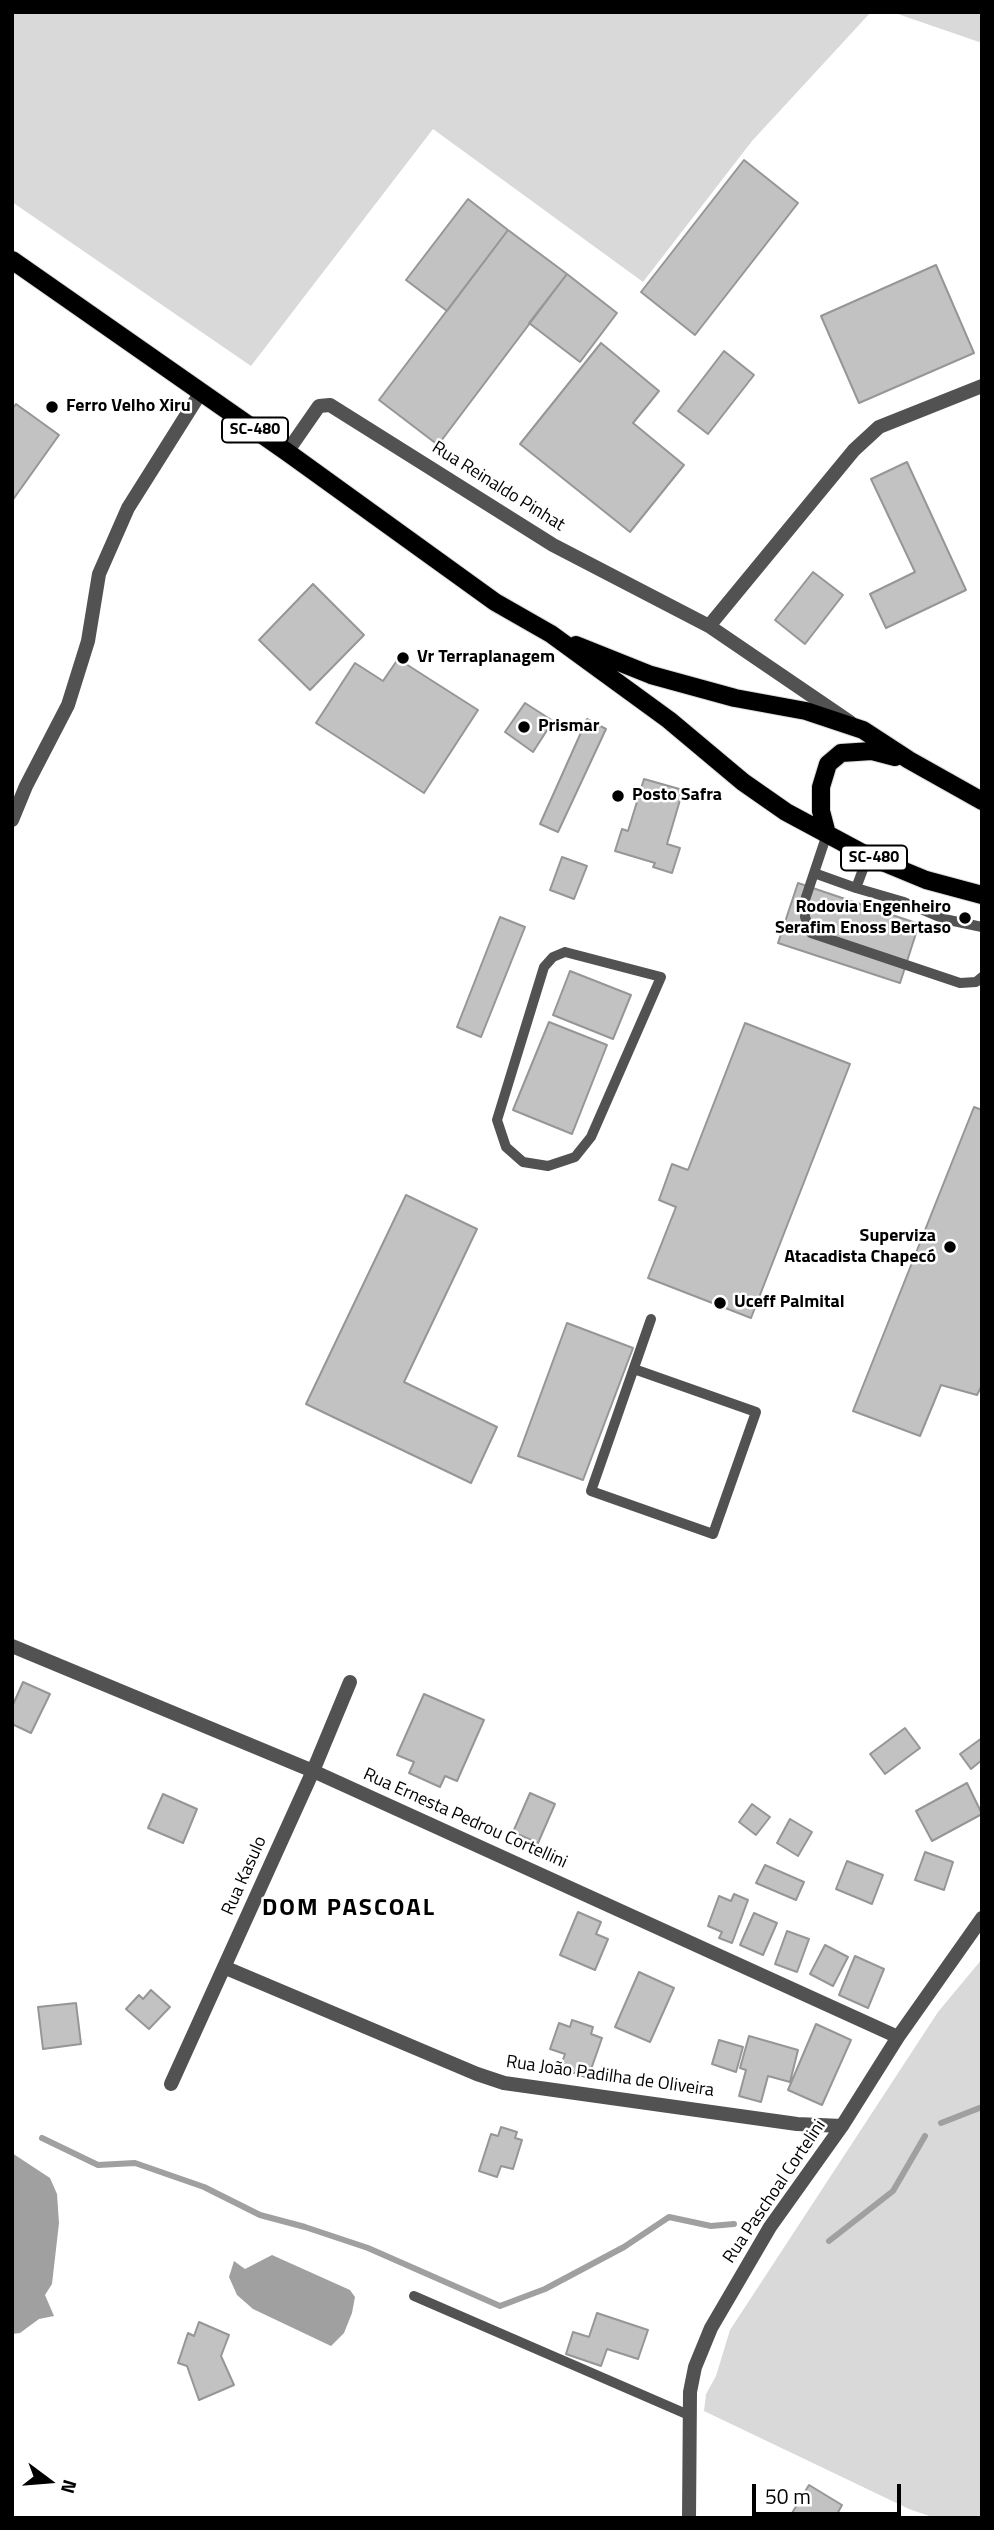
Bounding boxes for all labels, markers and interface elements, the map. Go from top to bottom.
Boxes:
place label: Ferro Velho Xiru [66,396,191,418]
marker: Ferro Velho Xiru [44,399,60,415]
road number: SC-480 [222,418,288,442]
street label: Rua Reinaldo Pinhat [428,437,568,537]
place label: Vr Terraplanagem [417,647,555,669]
marker: Vr Terraplanagem [395,650,411,666]
place label: Prismar [538,716,599,738]
marker: Prismar [516,719,532,735]
place label: Posto Safra [632,785,722,807]
marker: Posto Safra [610,788,626,804]
road number: SC-480 [841,846,907,870]
place label: Rodovia Engenheiro Serafim Enoss Bertaso [775,897,951,940]
marker: Rodovia Engenheiro Serafim Enoss Bertaso [957,910,973,926]
place label: Superviza Atacadista Chapecó [784,1226,936,1268]
marker: Superviza Atacadista Chapecó [942,1239,958,1255]
place label: Uceff Palmital [734,1292,845,1314]
marker: Uceff Palmital [712,1295,728,1311]
street label: Rua Ernesta Pedrou Cortellini [360,1764,570,1874]
street label: Rua Kasulo [218,1833,272,1919]
district label: DOM PASCOAL [263,1895,435,1923]
street label: Rua João Padilha de Oliveira [505,2052,715,2102]
street label: Rua Paschoal Cortelini [719,2116,831,2268]
north arrow [14,2446,84,2516]
scale bar [756,2470,905,2514]
text: N [54,2477,85,2497]
text: 50 m [765,2480,811,2512]

